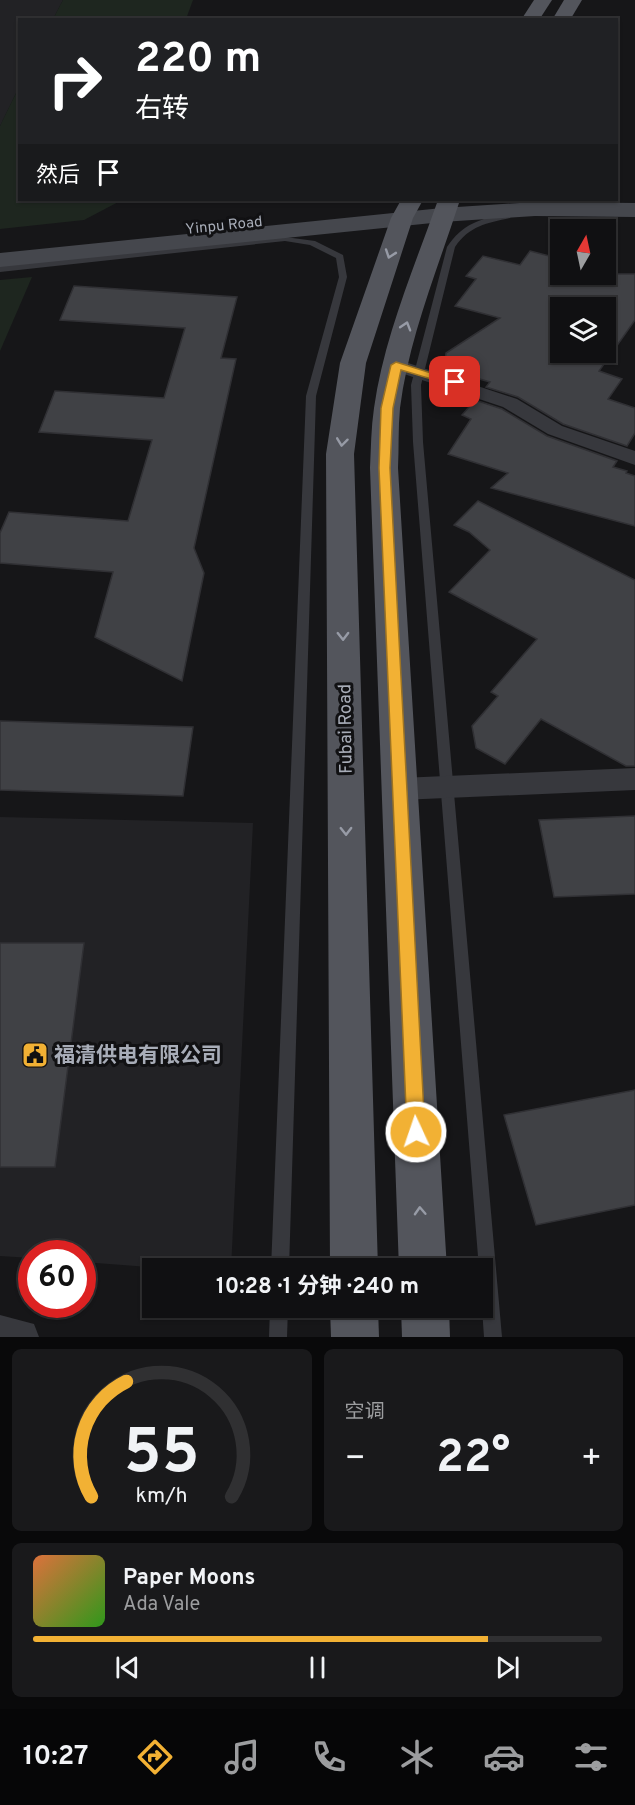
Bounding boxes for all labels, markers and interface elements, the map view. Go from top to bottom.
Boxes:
text: 220 m [135,34,261,87]
icon: right [36,42,114,120]
text: 右转 [135,93,189,127]
icon: arrive [92,156,125,189]
text: 然后 [36,163,80,190]
street label: Yinpu Road [185,213,264,240]
north arrow [550,219,616,285]
map controls [550,219,616,363]
one-way arrow [385,248,397,259]
button: layers [550,297,616,363]
one-way arrow [399,321,412,332]
pin [429,356,480,407]
icon: arrive [438,365,471,398]
one-way arrow [336,437,348,446]
one-way arrow [337,632,349,641]
street label: Fubai Road [334,684,359,774]
one-way arrow [340,827,353,836]
public building icon: 福清供电有限公司 [20,1040,50,1070]
place label: 福清供电有限公司 [54,1043,222,1070]
position arrow [384,1100,448,1164]
one-way arrow [413,1206,426,1215]
speed limit sign: 60 [18,1240,96,1318]
text: 10:28 · 1 分钟 · 240 m [216,1274,419,1301]
text: 空调 [345,1400,385,1426]
text: 55 [124,1416,200,1495]
text: 22° [436,1431,510,1488]
text: − [345,1439,366,1481]
text: + [581,1439,602,1481]
text: km/h [136,1483,188,1510]
text: Paper Moons [123,1565,255,1592]
text: Ada Vale [123,1592,200,1618]
icon: previous [111,1651,144,1684]
icon: pause [301,1651,334,1684]
icon: next [491,1651,524,1684]
icon: directions [134,1736,176,1778]
icon: music [221,1736,263,1778]
icon: phone [308,1736,350,1778]
icon: climate [396,1736,438,1778]
icon: car [483,1736,525,1778]
icon: filters [570,1736,612,1778]
text: 10:27 [23,1740,88,1774]

